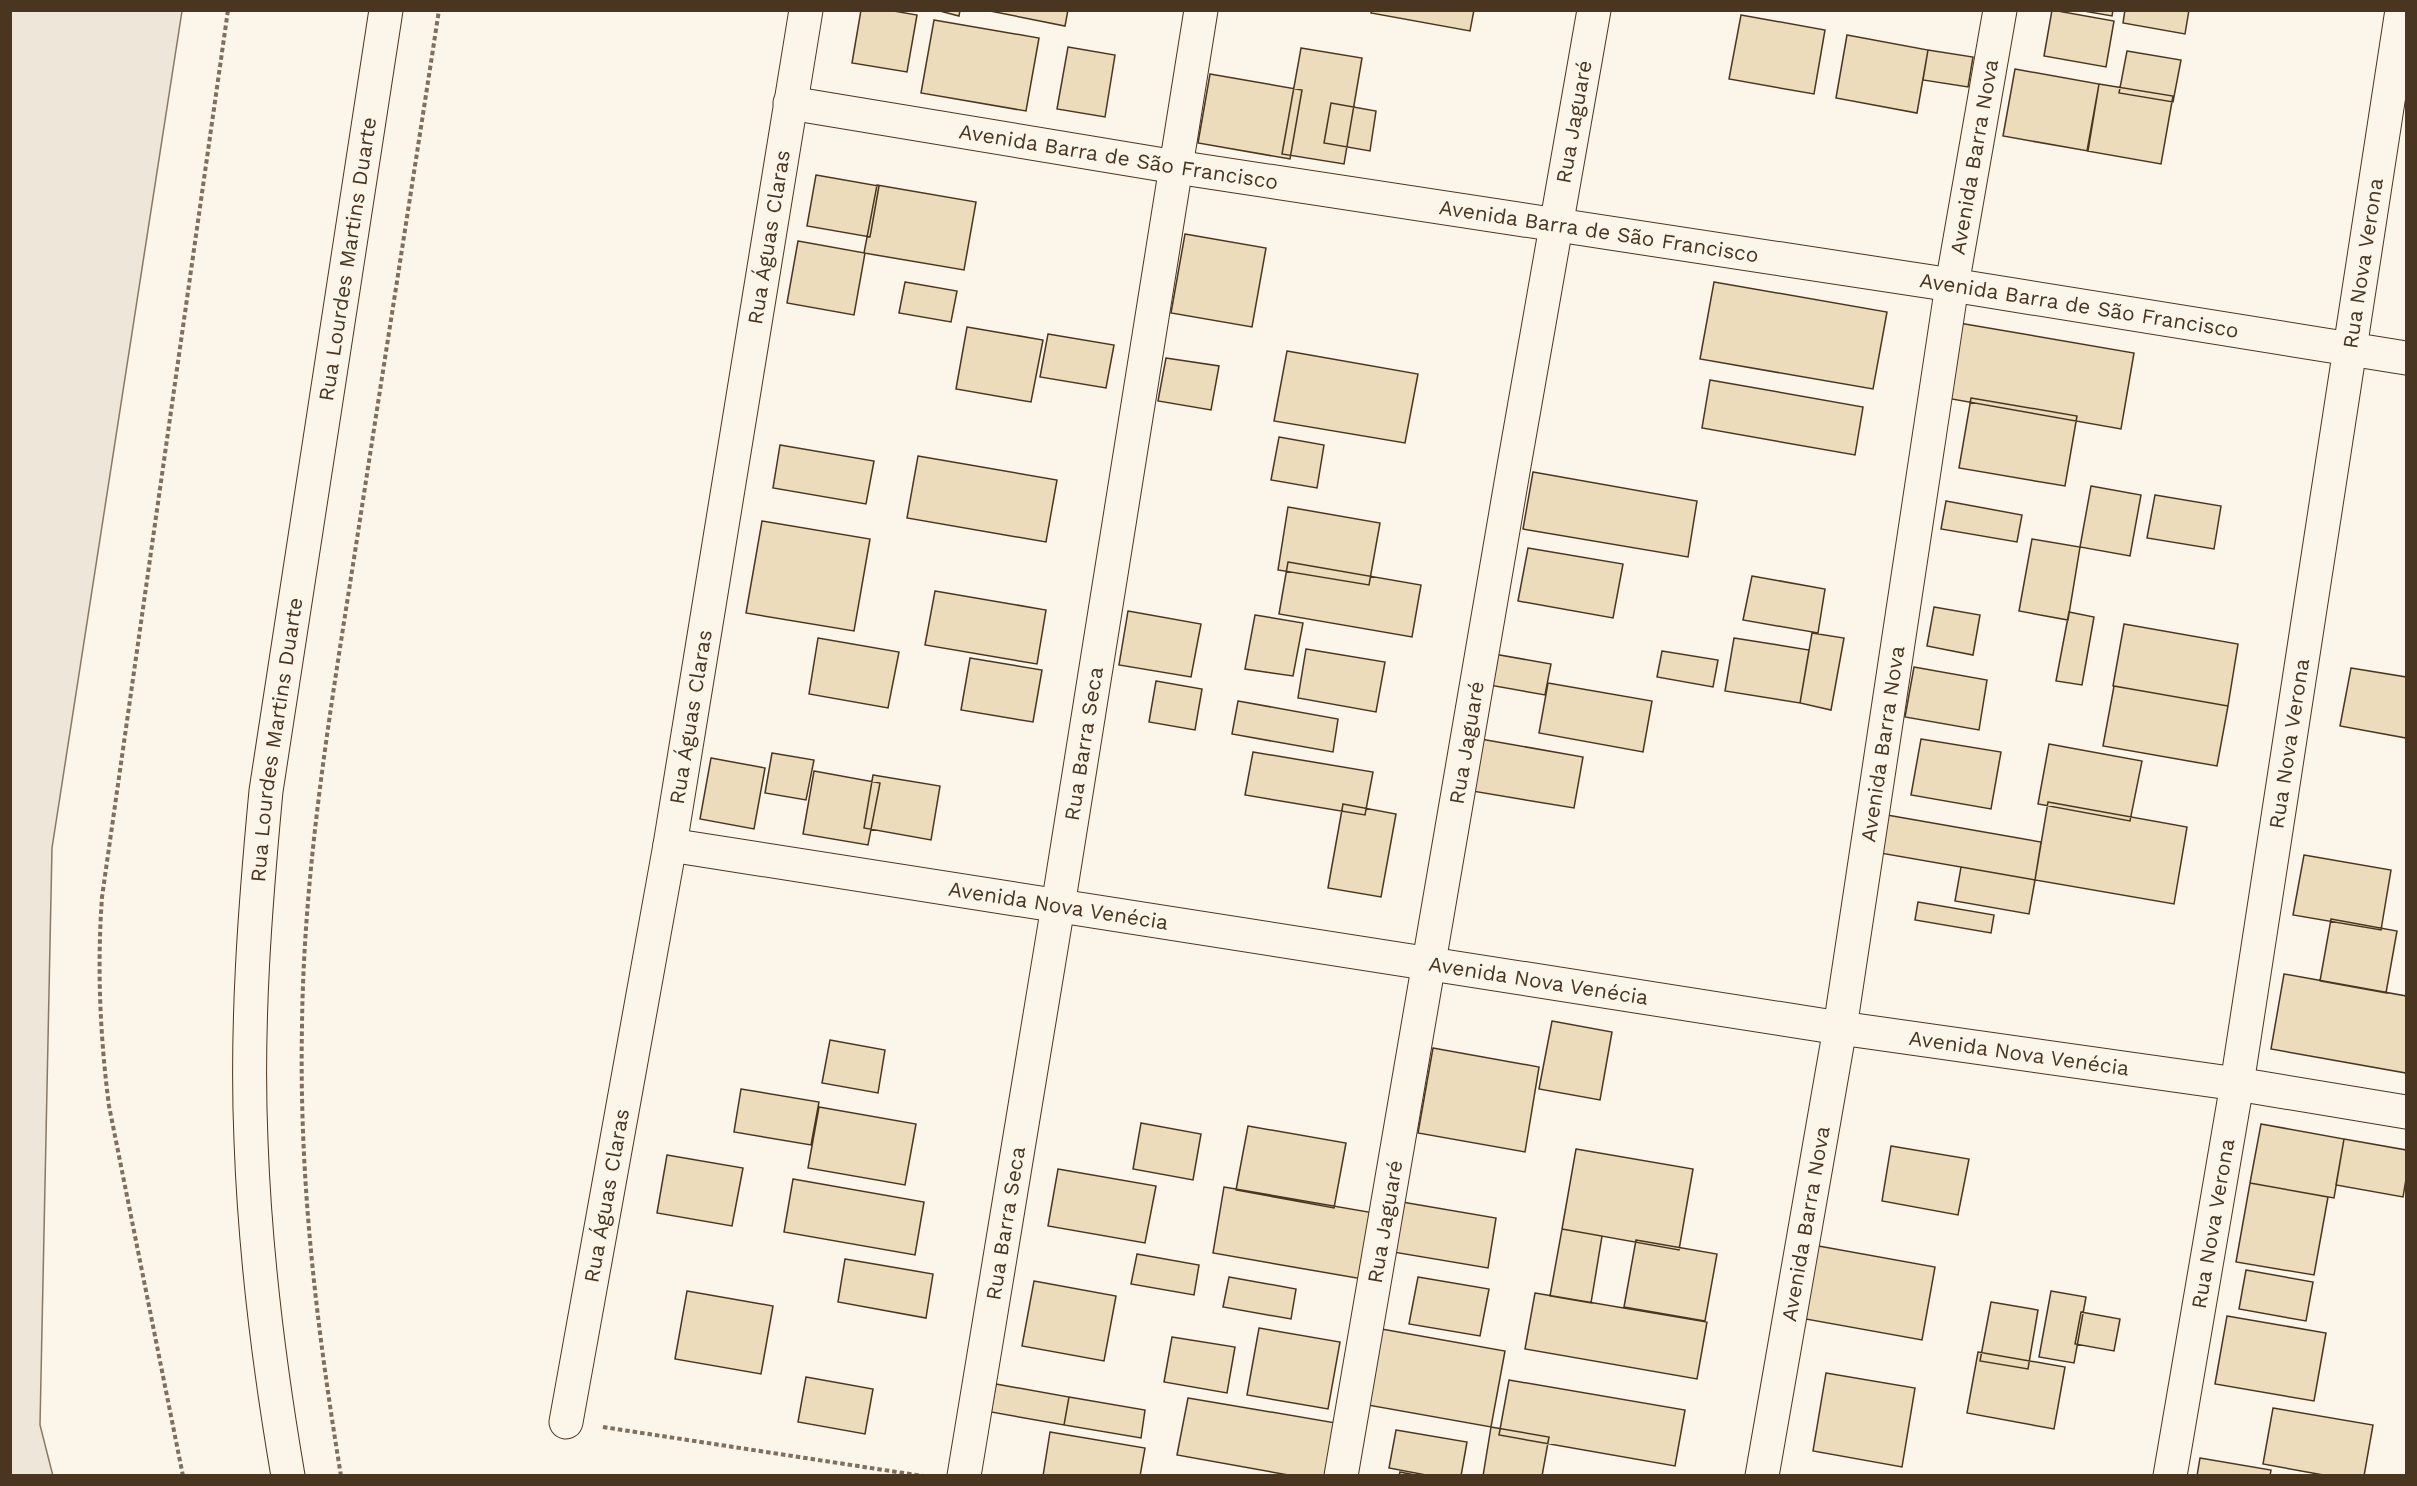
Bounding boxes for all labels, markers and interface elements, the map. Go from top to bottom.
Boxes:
street label: Avenida Barra Nova [1944,57,2003,257]
street label: Rua Jaguaré [1550,58,1597,185]
street label: Rua Lourdes Martins Duarte [313,115,381,403]
street label: Avenida Barra de São Francisco [957,118,1280,194]
street label: Rua Águas Claras [742,148,795,326]
street label: Rua Nova Verona [2337,176,2388,350]
street label: Avenida Barra de São Francisco [1437,194,1760,267]
street label: Avenida Barra de São Francisco [1918,267,2241,343]
street label: Rua Lourdes Martins Duarte [245,596,308,883]
street label: Rua Águas Claras [664,628,717,806]
street label: Avenida Barra Nova [1855,644,1909,844]
street label: Rua Nova Verona [2263,657,2314,831]
street label: Rua Barra Seca [1059,665,1108,822]
street label: Rua Jaguaré [1443,679,1489,806]
street label: Avenida Nova Venécia [947,876,1170,935]
street label: Avenida Nova Venécia [1427,951,1650,1010]
street label: Avenida Nova Venécia [1907,1025,2131,1081]
street label: Rua Águas Claras [578,1106,634,1285]
street label: Avenida Barra Nova [1776,1124,1835,1323]
street label: Rua Nova Verona [2186,1137,2239,1311]
street label: Rua Barra Seca [980,1144,1030,1302]
street label: Rua Jaguaré [1362,1158,1408,1285]

